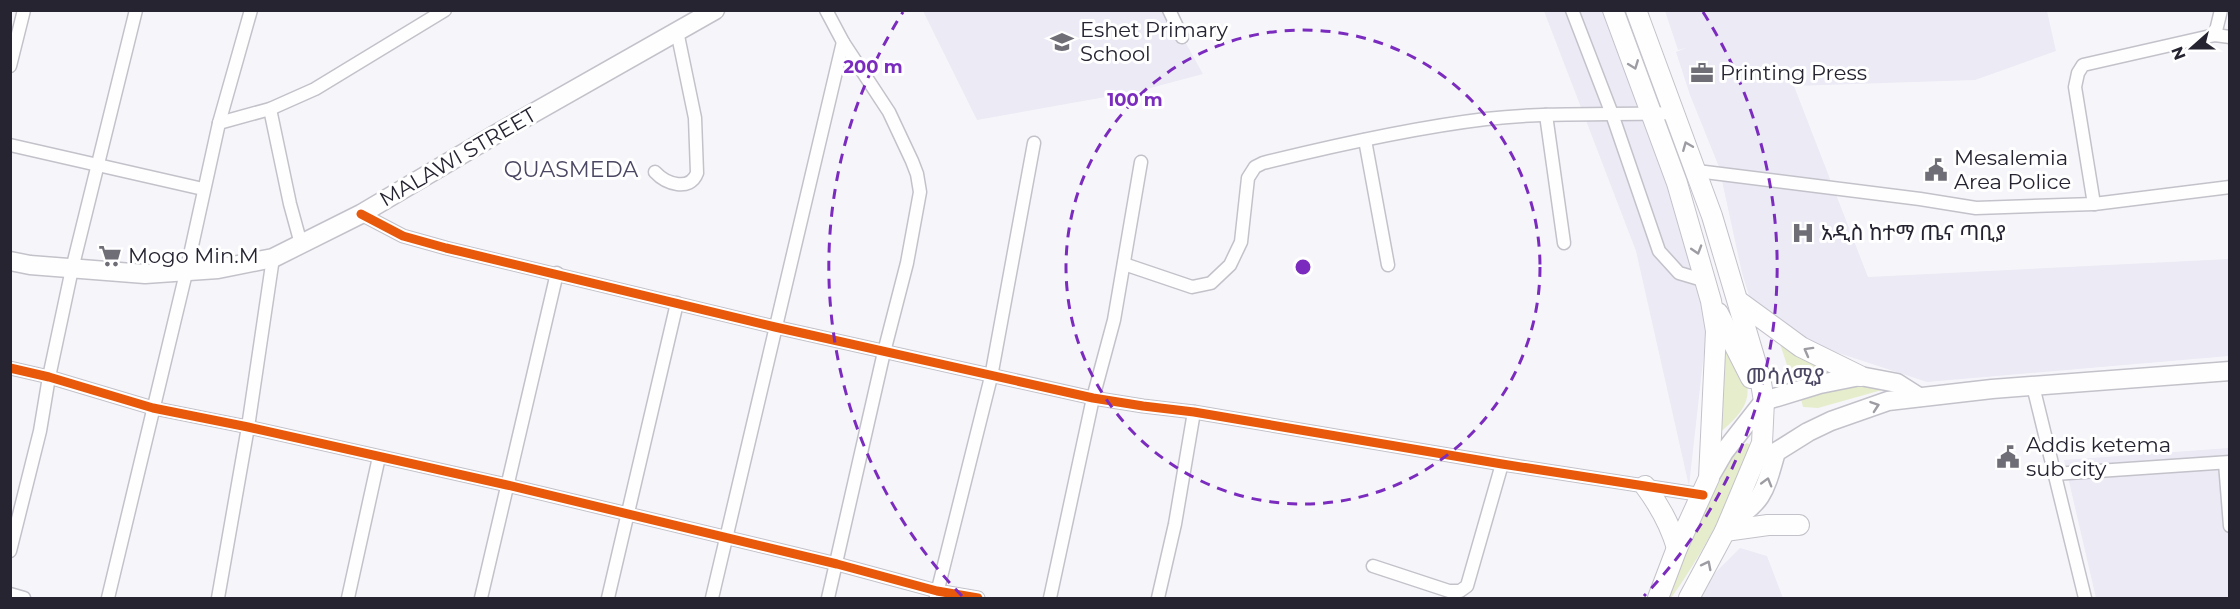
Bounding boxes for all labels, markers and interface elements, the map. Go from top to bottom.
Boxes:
place label: Eshet Primary School [1080,17,1229,66]
north arrow [2162,18,2222,78]
school or university icon: Eshet Primary School [1049,29,1075,55]
text: N [2167,44,2190,63]
text: 200 m [843,56,903,78]
one-way arrow [1626,59,1639,70]
office icon: Printing Press [1689,60,1715,86]
place label: Printing Press [1720,60,1867,85]
text: 100 m [1107,89,1163,111]
street label: MALAWI STREET [375,102,541,212]
one-way arrow [1682,141,1694,152]
place label: Mesalemia Area Police [1954,145,2071,194]
district label: QUASMEDA [504,156,638,183]
public building icon: Mesalemia Area Police [1923,157,1949,183]
hospital icon: አዲስ ከተማ ጤና ጣቢያ [1790,220,1816,246]
place label: አዲስ ከተማ ጤና ጣቢያ [1821,220,2006,245]
supermarket icon: Mogo Min.M [97,243,123,269]
place label: Mogo Min.M [128,243,259,268]
one-way arrow [1690,244,1702,255]
centre of rings [1293,257,1313,277]
one-way arrow [1803,346,1814,358]
district label: መሳለሚያ [1746,363,1824,390]
one-way arrow [1869,400,1879,413]
place label: Addis ketema sub city [2026,432,2171,481]
public building icon: Addis ketema sub city [1995,444,2021,470]
one-way arrow [1760,477,1772,488]
one-way arrow [1700,560,1711,571]

